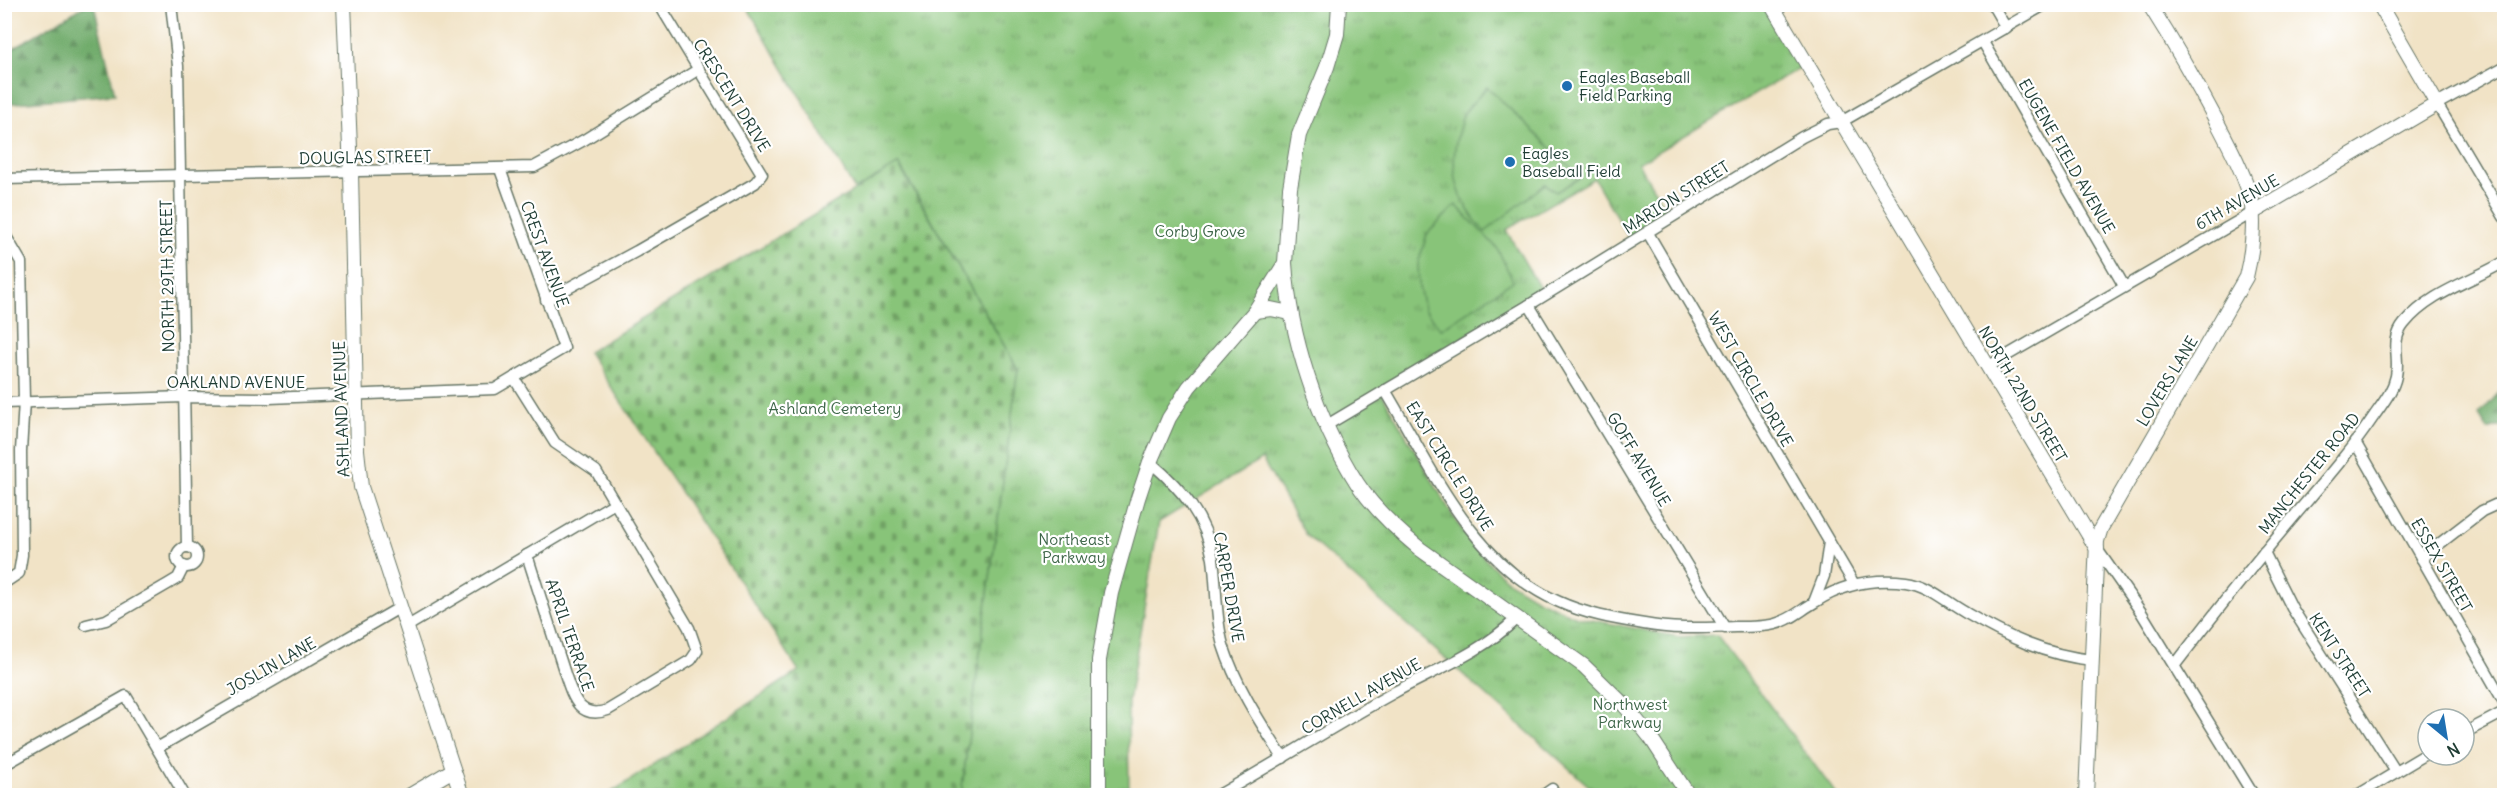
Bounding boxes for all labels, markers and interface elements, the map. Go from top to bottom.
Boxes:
street label: CRESCENT DRIVE [689,35,775,155]
place label: Eagles Baseball Field Parking [1579,67,1690,105]
street label: EUGENE FIELD AVENUE [2014,75,2120,237]
marker: Eagles Baseball Field Parking [1560,79,1574,93]
place label: Eagles Baseball Field [1522,143,1621,181]
street label: DOUGLAS STREET [299,146,431,168]
marker: Eagles Baseball Field [1503,155,1517,169]
street label: MARION STREET [1619,156,1733,238]
street label: 6TH AVENUE [2192,170,2282,234]
street label: CREST AVENUE [517,198,573,310]
street label: NORTH 29TH STREET [156,199,178,353]
park label: Corby Grove [1155,221,1245,241]
street label: WEST CIRCLE DRIVE [1704,308,1798,450]
street label: NORTH 22ND STREET [1974,322,2072,466]
street label: LOVERS LANE [2132,332,2202,430]
street label: ASHLAND AVENUE [329,340,353,478]
street label: OAKLAND AVENUE [167,372,305,392]
park label: Ashland Cemetery [769,398,901,418]
street label: EAST CIRCLE DRIVE [1402,398,1498,534]
street label: GOFF AVENUE [1603,408,1675,510]
street label: MANCHESTER ROAD [2254,408,2364,538]
street label: ESSEX STREET [2407,515,2477,615]
park label: Northeast Parkway [1038,529,1110,567]
street label: CARPER DRIVE [1209,530,1249,644]
street label: APRIL TERRACE [541,576,599,694]
street label: KENT STREET [2305,609,2375,701]
street label: JOSLIN LANE [223,632,319,700]
street label: CORNELL AVENUE [1298,654,1424,738]
park label: Northwest Parkway [1593,694,1668,732]
north arrow [2416,707,2476,767]
text: N [2444,739,2463,761]

